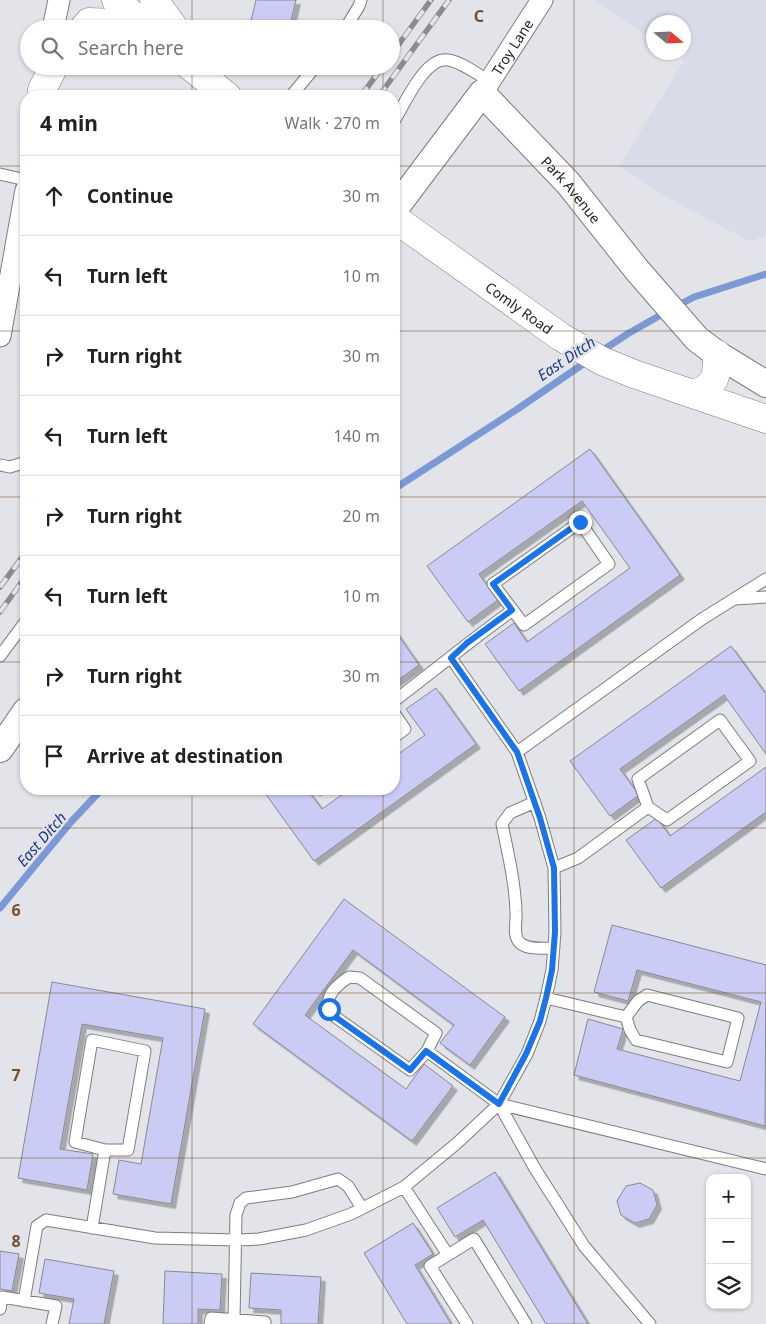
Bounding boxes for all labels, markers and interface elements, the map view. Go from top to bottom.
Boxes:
text: C [474,5,484,27]
street label: Troy Lane [487,15,537,79]
north arrow [646,15,691,60]
search box [20,20,400,75]
icon: search [38,34,66,62]
text: Search here [78,35,184,61]
text: 4 min [40,109,98,137]
text: Walk · 270 m [285,112,380,134]
street label: Park Avenue [538,152,606,227]
icon: ahead [40,182,68,210]
text: Continue [87,183,173,209]
text: 30 m [343,185,380,207]
icon: left [40,262,68,290]
text: Turn left [87,263,168,289]
text: 10 m [343,265,380,287]
street label: Comly Road [482,277,557,338]
water label: East Ditch [533,331,599,385]
icon: right [40,342,68,370]
text: Turn right [87,343,182,369]
text: 30 m [343,345,380,367]
icon: left [40,422,68,450]
text: Turn left [87,423,168,449]
text: 140 m [333,425,380,447]
icon: right [40,502,68,530]
text: Turn right [87,503,182,529]
text: 20 m [343,505,380,527]
route end [569,511,592,534]
icon: left [40,582,68,610]
text: Turn left [87,583,168,609]
text: 10 m [343,585,380,607]
icon: right [40,662,68,690]
text: Turn right [87,663,182,689]
text: 30 m [343,665,380,687]
icon: arrive [40,742,68,770]
text: Arrive at destination [87,743,283,769]
water label: East Ditch [12,808,70,870]
text: 6 [11,899,21,921]
route start [318,998,341,1021]
text: 7 [11,1064,21,1086]
map controls [706,1174,751,1309]
button: + [706,1174,751,1219]
button: − [706,1219,751,1264]
text: 8 [11,1230,21,1252]
button: layers [706,1264,751,1309]

